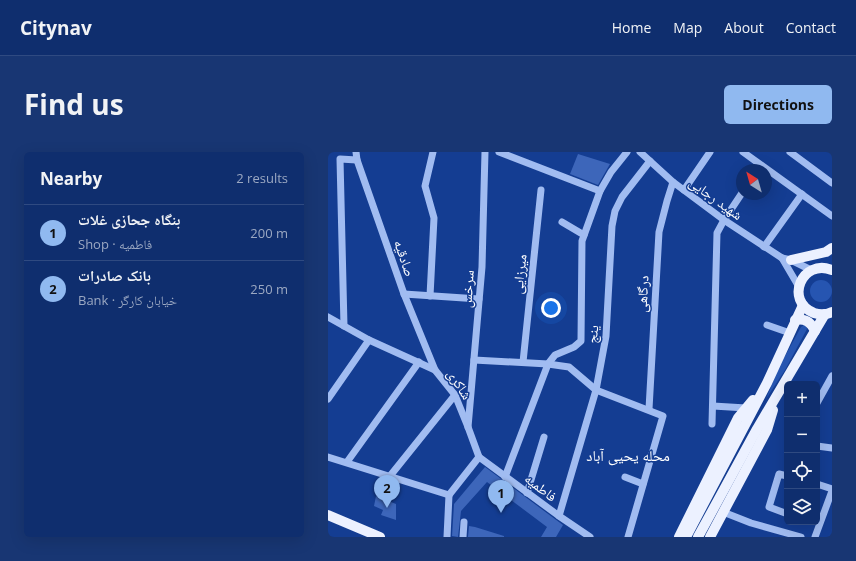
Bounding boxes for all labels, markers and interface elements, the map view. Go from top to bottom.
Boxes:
text: Citynav [20,15,92,41]
text: Home [612,18,651,37]
text: Map [673,18,702,37]
text: About [724,18,764,37]
text: Contact [786,18,836,37]
text: Find us [24,85,124,123]
button: Directions [724,85,832,124]
north arrow [736,164,772,200]
text: Nearby [40,167,102,190]
text: 2 results [236,169,288,187]
street label: شهید رجایی [685,172,747,224]
text: بنگاه جحازی غلات [78,209,180,229]
text: 1 [49,224,57,242]
text: 200 m [250,224,288,242]
text: Shop · فاطمیه [78,235,152,253]
street label: صادقیه [390,237,420,279]
street label: میرزایی [507,253,531,295]
text: بانک صادرات [78,265,151,285]
street label: سرخس [456,269,478,309]
street label: درگاهی [632,275,652,313]
text: 2 [49,280,57,298]
text: 250 m [250,280,288,298]
text: Bank · خیابان کارگر [78,291,177,309]
your location [541,298,561,318]
street label: ینج [582,324,603,344]
street label: شاکری [443,365,477,403]
map controls [784,381,820,525]
button: + [784,381,820,417]
button: − [784,417,820,453]
district label: محله یحیی آباد [586,445,670,466]
button: locate [784,453,820,489]
street label: فاطمیه [521,469,561,505]
pin: 2 [374,475,400,508]
pin: 1 [488,480,514,513]
button: layers [784,489,820,525]

